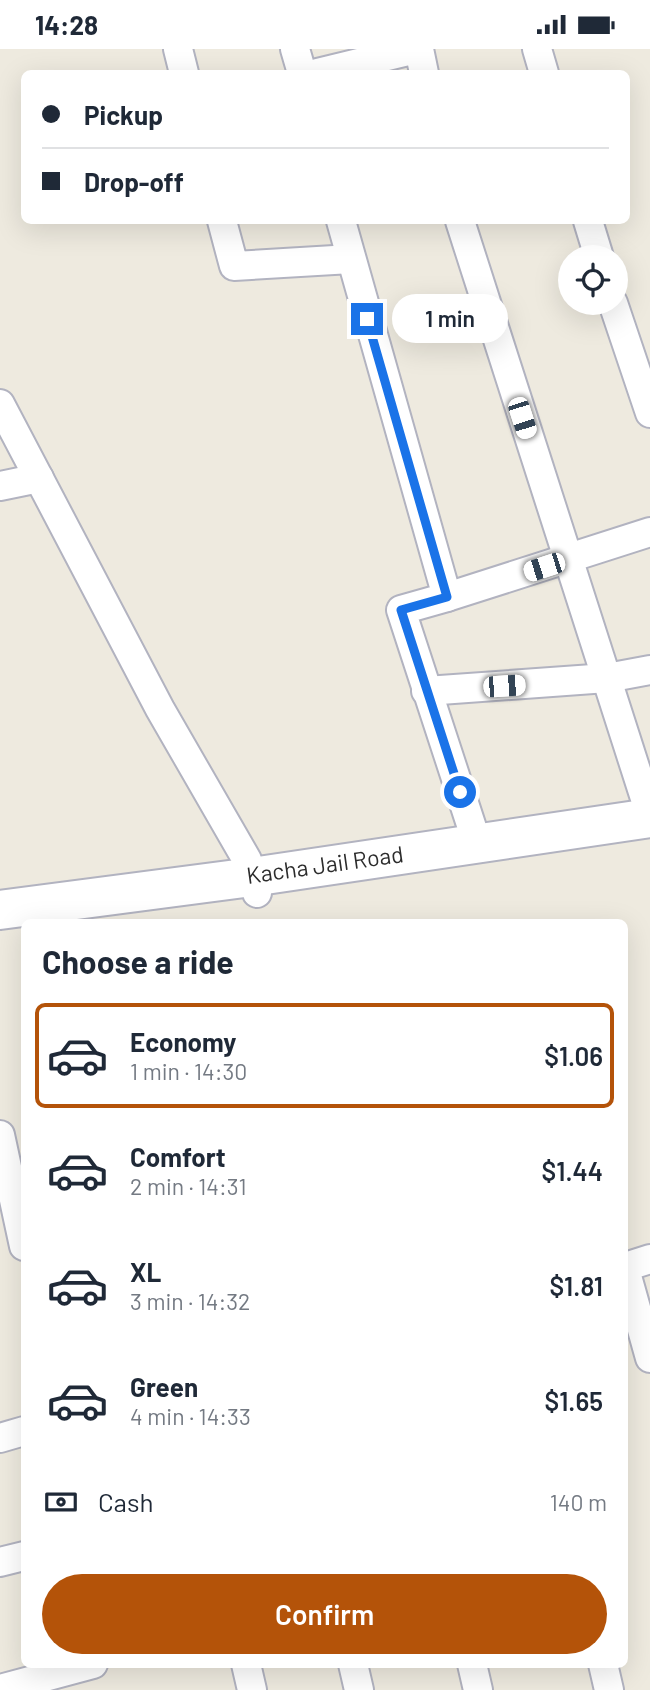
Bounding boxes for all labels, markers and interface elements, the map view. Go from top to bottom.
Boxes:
text: 14:28 [35,9,98,40]
text: Pickup [84,99,163,130]
text: Drop-off [84,166,184,197]
map controls [558,245,628,315]
button: locate [558,245,628,315]
callout: 1 min [392,295,507,343]
route end [351,303,383,335]
text: 1 min [425,304,475,332]
car [506,395,539,441]
car [521,551,568,583]
car [483,674,526,698]
route start [444,776,476,808]
street label: Kacha Jail Road [245,839,405,889]
text: Choose a ride [42,942,234,980]
icon: car [46,1024,109,1087]
text: Economy [130,1026,236,1057]
text: $1.06 [544,1040,603,1071]
text: 1 min · 14:30 [130,1057,247,1085]
icon: car [46,1139,109,1202]
text: Comfort [130,1141,226,1172]
text: $1.44 [542,1155,603,1186]
text: 2 min · 14:31 [130,1172,247,1200]
icon: car [46,1254,109,1317]
text: XL [130,1256,161,1287]
text: $1.81 [549,1270,603,1301]
text: 3 min · 14:32 [130,1287,250,1315]
icon: car [46,1369,109,1432]
text: Green [130,1371,198,1402]
text: $1.65 [544,1385,603,1416]
text: 4 min · 14:33 [130,1402,251,1430]
icon: cash [42,1483,80,1521]
text: Cash [98,1486,153,1517]
text: 140 m [550,1488,607,1516]
button: Confirm [42,1574,607,1654]

